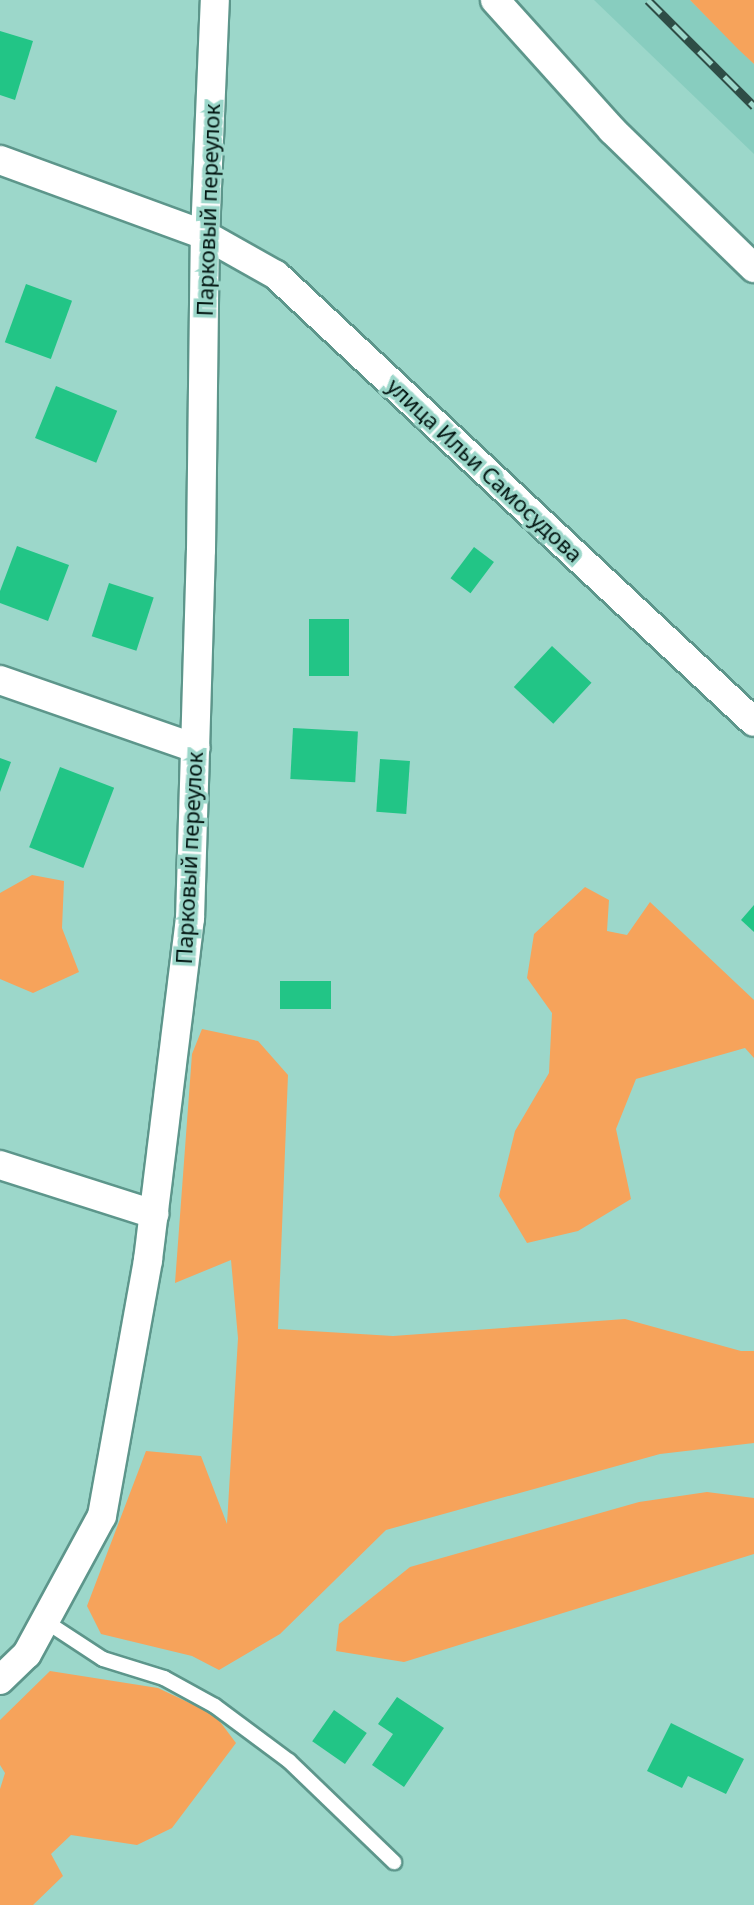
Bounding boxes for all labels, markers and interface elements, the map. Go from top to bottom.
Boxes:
street label: Парковый переулок [191,103,225,317]
street label: улица Ильи Самосудова [382,373,588,567]
street label: Парковый переулок [170,751,208,965]

